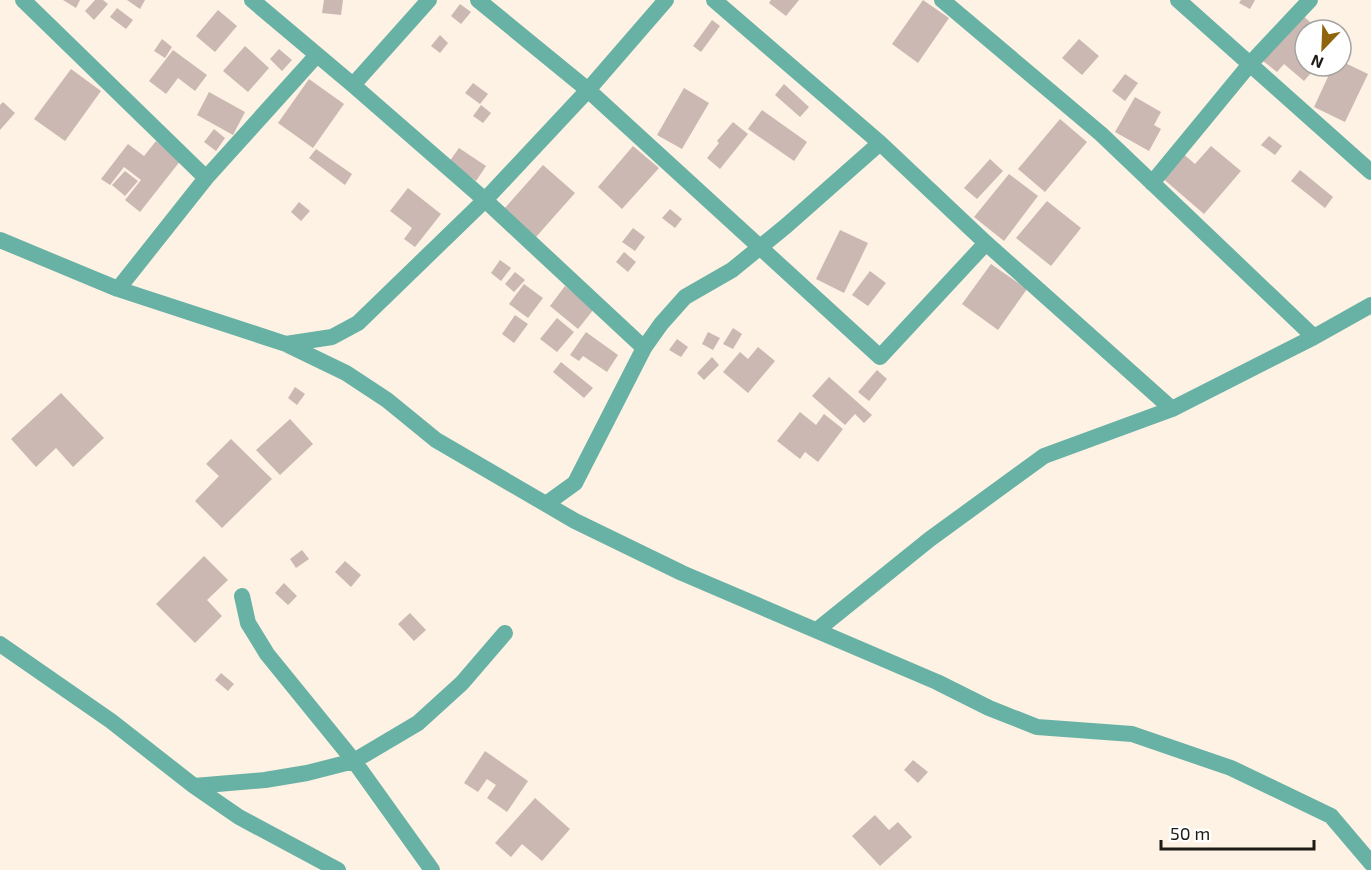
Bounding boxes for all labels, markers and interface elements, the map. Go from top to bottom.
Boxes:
north arrow [1293,18,1353,78]
text: N [1308,51,1326,73]
scale bar [1161,813,1314,851]
text: 50 m [1170,822,1210,844]

